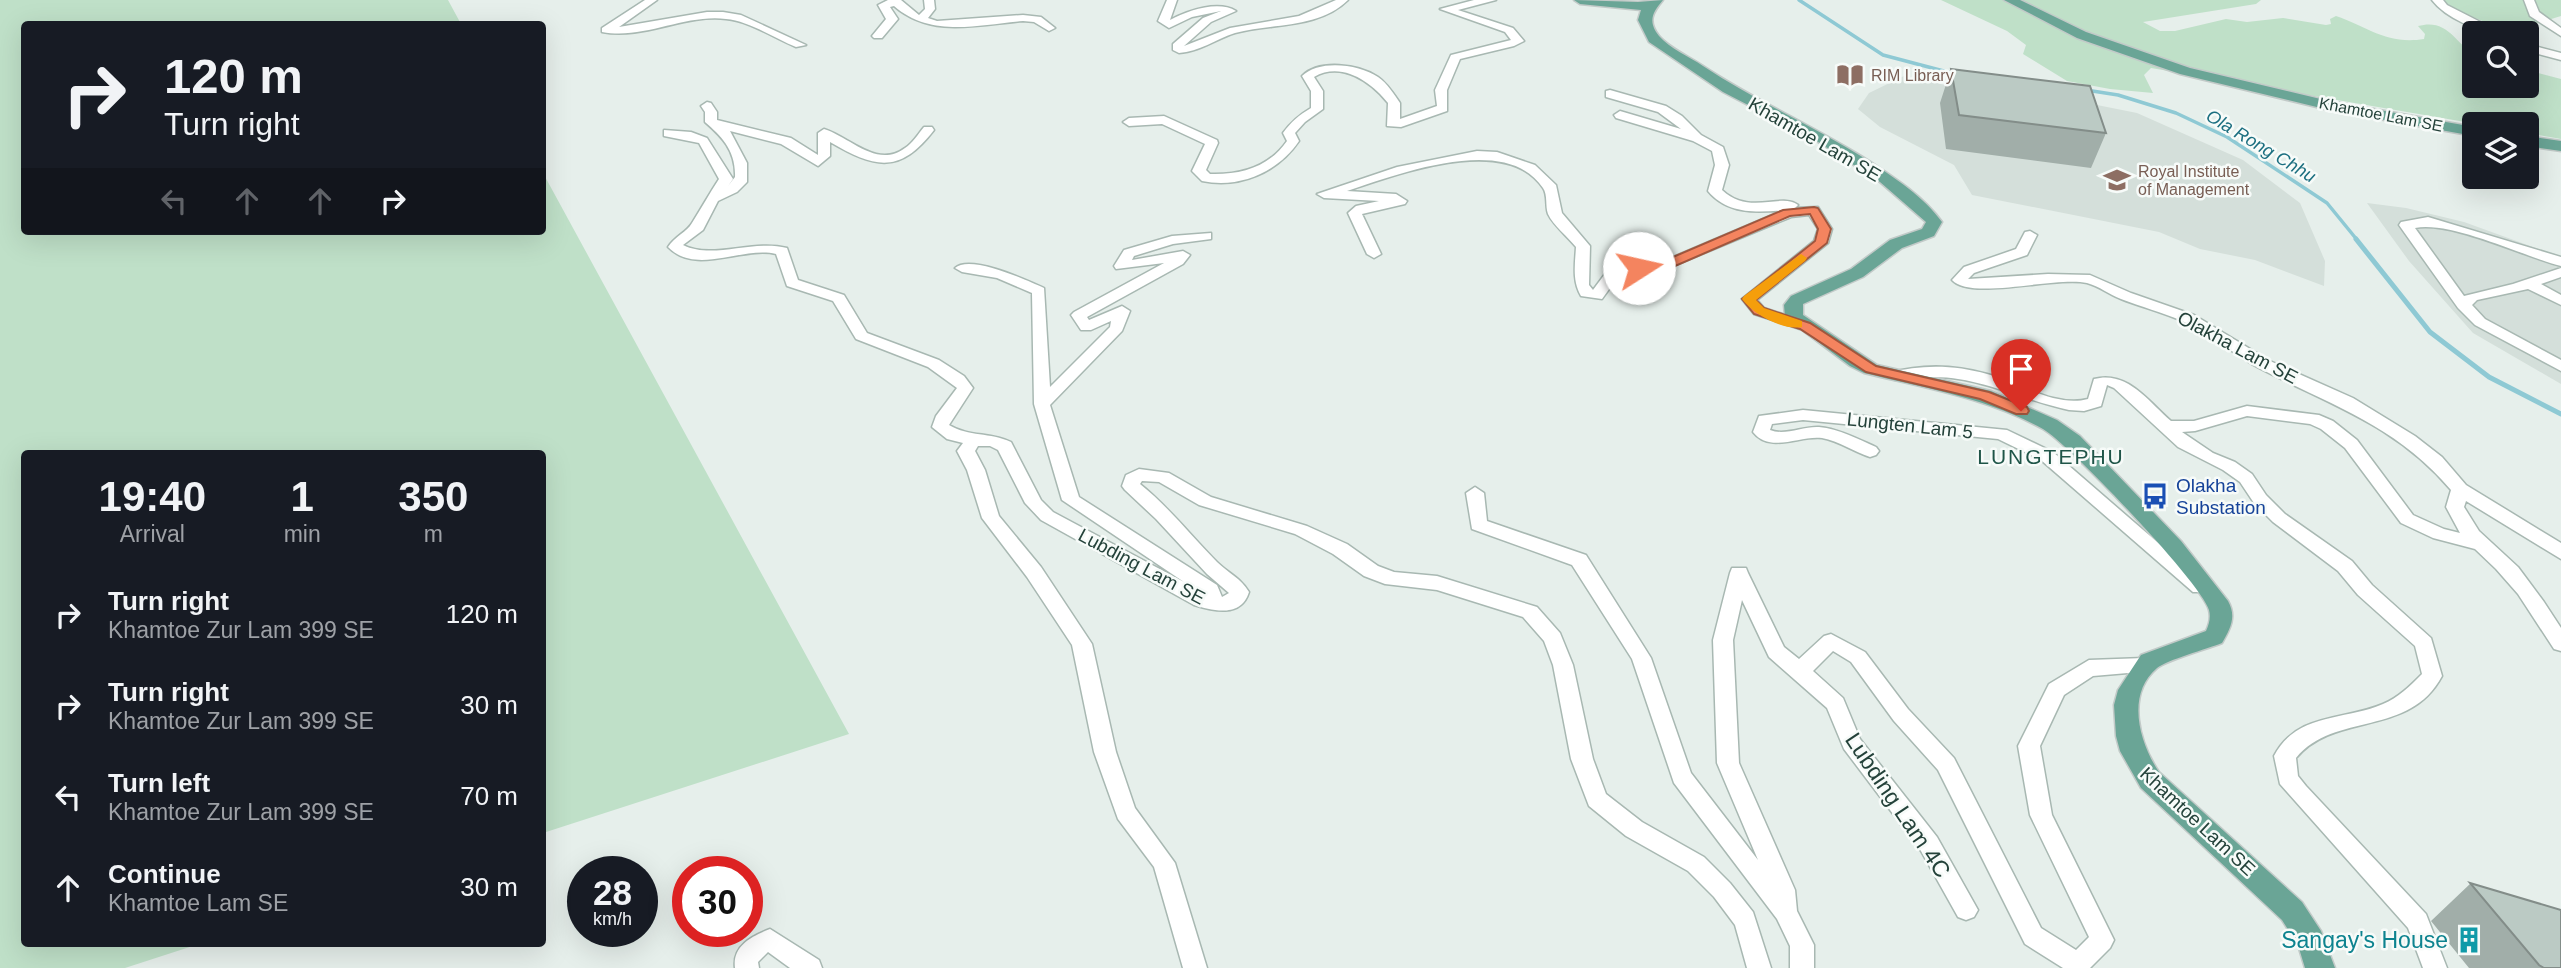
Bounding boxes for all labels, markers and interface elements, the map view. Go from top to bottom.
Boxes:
map controls [2462,21,2539,189]
button: search [2462,21,2539,98]
icon: right [49,49,140,140]
text: 120 m [164,49,303,103]
library icon: RIM Library [1835,60,1865,90]
place label: RIM Library [1871,67,1954,84]
street label: Khamtoe Lam SE [1745,93,1884,186]
street label: Khamtoe Lam SE [2318,94,2444,135]
water label: Ola Rong Chhu [2203,105,2319,187]
text: Turn right [164,106,300,142]
button: layers [2462,112,2539,189]
place label: Royal Institute of Management [2138,163,2250,198]
school or university icon: Royal Institute of Management [2102,165,2132,195]
icon: left [155,182,193,220]
icon: ahead [228,182,266,220]
icon: ahead [301,182,339,220]
icon: right [374,182,412,220]
position arrow [1602,231,1676,305]
street label: Olakha Lam SE [2174,307,2301,388]
pin [1991,339,2051,411]
icon: arrive [2002,350,2040,388]
street label: Lungten Lam 5 [1846,408,1974,443]
district label: LUNGTEPHU [1977,445,2125,468]
text: 19:40 [99,473,206,520]
text: 1 [290,473,314,520]
text: 350 [398,473,468,520]
place label: Olakha Substation [2176,475,2266,518]
bus stop icon: Olakha Substation [2140,481,2170,511]
text: Arrival [120,521,185,547]
text: min [284,521,321,547]
text: m [424,521,443,547]
street label: Lubding Lam SE [1075,524,1209,609]
text: Turn right [108,586,229,616]
icon: right [49,596,87,634]
text: 120 m [446,599,518,629]
text: Khamtoe Zur Lam 399 SE [108,617,374,643]
text: Turn right [108,677,229,707]
icon: right [49,687,87,725]
text: 30 m [460,690,518,720]
text: Khamtoe Zur Lam 399 SE [108,708,374,734]
street label: Lubding Lam 4C [1840,728,1956,882]
street label: Khamtoe Lam SE [2136,763,2259,880]
text: Turn left [108,768,210,798]
icon: left [49,778,87,816]
text: 70 m [460,781,518,811]
text: Khamtoe Zur Lam 399 SE [108,799,374,825]
speed limit sign: 30 [672,856,763,947]
text: Continue [108,859,221,889]
icon: ahead [49,869,87,907]
text: 30 m [460,872,518,902]
text: 28 [593,873,632,912]
text: Khamtoe Lam SE [108,890,288,916]
text: km/h [593,909,632,929]
building icon: Sangay's House [2454,925,2484,955]
place label: Sangay's House [2281,927,2448,953]

